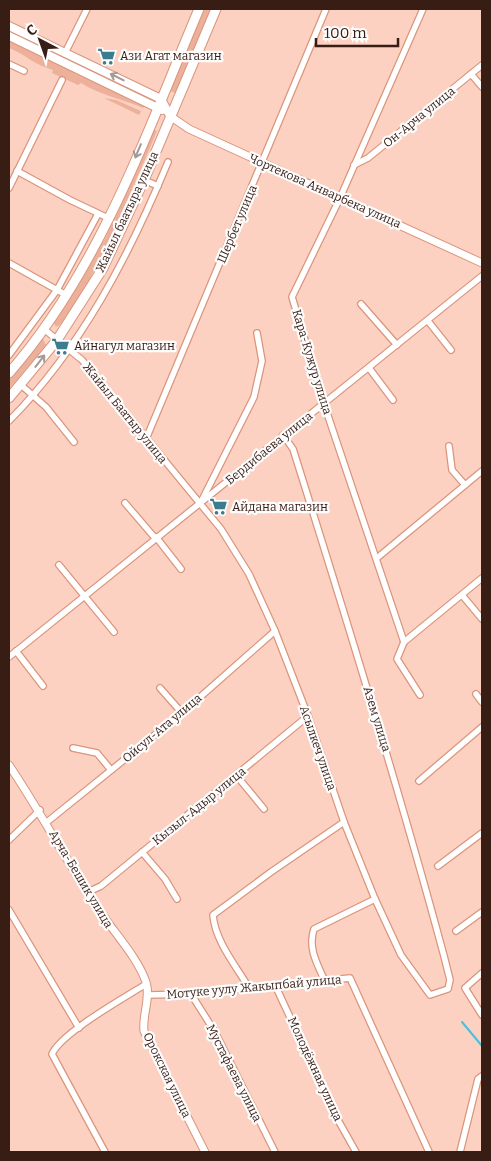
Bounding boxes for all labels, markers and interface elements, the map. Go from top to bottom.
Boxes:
north arrow [15,15,65,65]
scale bar [316,15,398,47]
text: С [23,21,41,40]
text: 100 m [324,24,367,42]
supermarket icon: Ази Агат магазин [96,46,116,66]
place label: Ази Агат магазин [120,49,222,63]
one-way arrow [110,72,125,82]
street label: Он-Арча улица [380,84,458,150]
one-way arrow [133,143,142,158]
street label: Жайыл баатыра улица [93,149,161,275]
street label: Чортекова Анварбека улица [247,151,404,231]
street label: Шербет улица [214,183,260,265]
street label: Кара-Кужур улица [289,308,335,417]
supermarket icon: Айнагул магазин [50,336,70,356]
place label: Айнагул магазин [74,339,175,353]
one-way arrow [35,355,46,368]
street label: Жайыл Баатыр улица [80,360,170,467]
street label: Бердибаева улица [223,408,315,487]
supermarket icon: Айдана магазин [208,497,228,517]
place label: Айдана магазин [232,500,328,514]
street label: Азем улица [360,685,394,754]
street label: Ойсул-Ата улица [120,691,205,765]
street label: Асылкеч улица [297,704,339,793]
street label: Кызыл-Адыр улица [150,764,249,848]
street label: Арча-Бешик улица [46,828,116,931]
street label: Мотуке уулу Жакыпбай улица [166,972,342,1002]
street label: Молодёжная улица [285,1015,345,1124]
street label: Мустафаева улица [203,1022,265,1124]
street label: Орокская улица [140,1030,194,1120]

